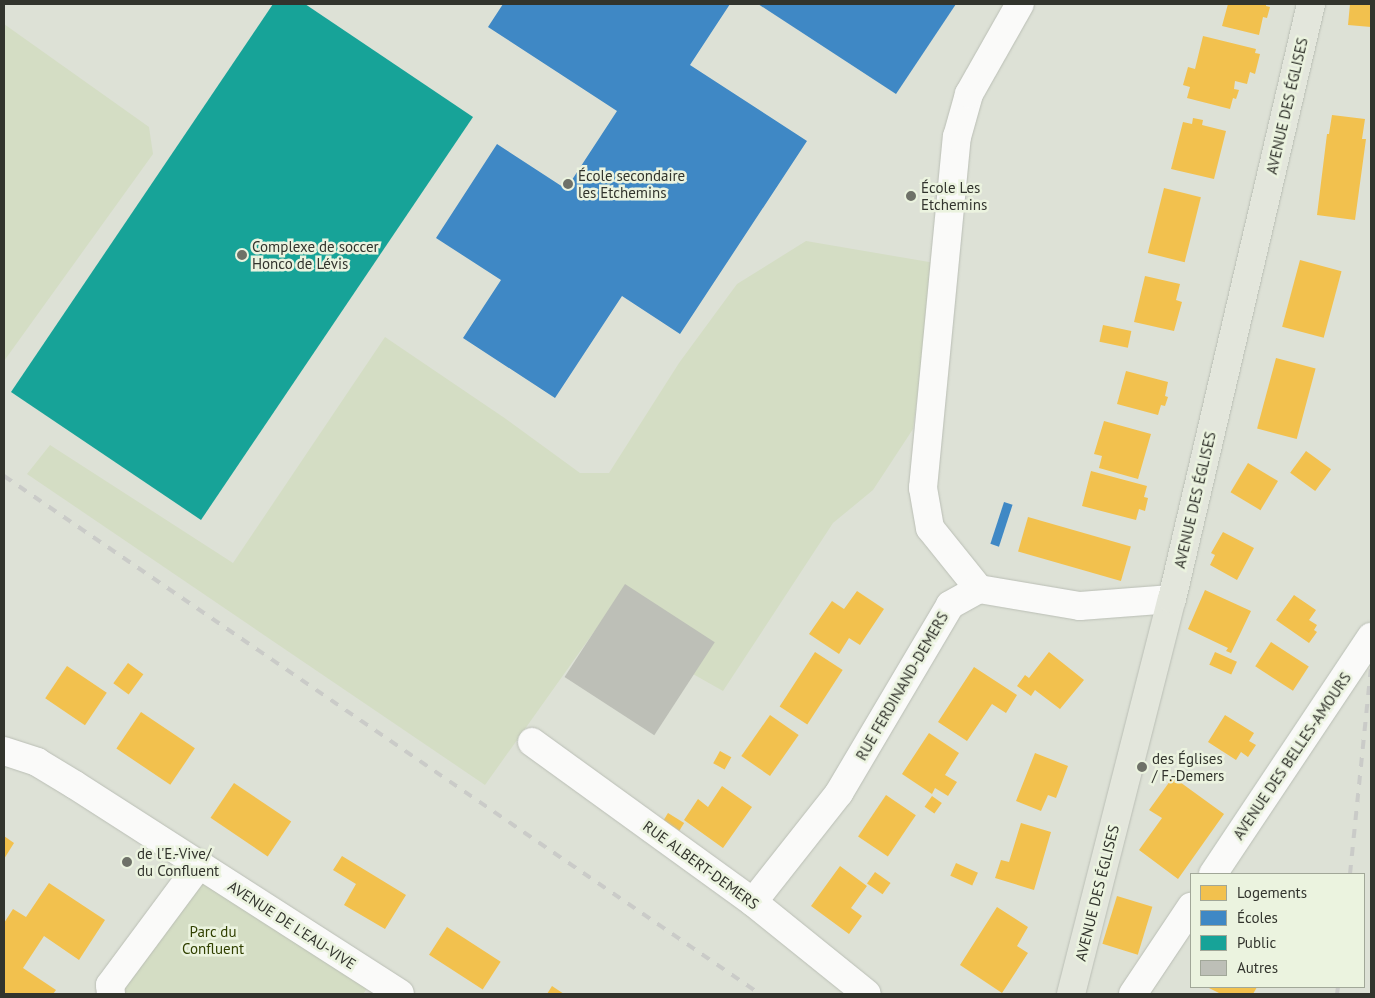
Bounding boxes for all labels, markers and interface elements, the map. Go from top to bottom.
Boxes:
street label: AVENUE DES ÉGLISES [1263,36,1311,176]
place label: École secondaire les Etchemins [578,166,685,201]
marker: École secondaire les Etchemins [562,178,574,190]
place label: École Les Etchemins [921,178,987,213]
marker: École Les Etchemins [905,190,917,202]
place label: Complexe de soccer Honco de Lévis [252,237,379,272]
marker: Complexe de soccer Honco de Lévis [236,249,248,261]
street label: AVENUE DES ÉGLISES [1171,430,1219,570]
street label: RUE FERDINAND-DEMERS [852,609,952,763]
street label: AVENUE DES BELLES-AMOURS [1229,669,1355,843]
place label: des Églises / F.-Demers [1152,749,1224,784]
marker: des Églises / F.-Demers [1136,761,1148,773]
street label: RUE ALBERT-DEMERS [639,817,763,913]
street label: AVENUE DES ÉGLISES [1071,823,1123,963]
place label: de l'E.-Vive/ du Confluent [137,844,219,879]
marker: de l'E.-Vive/ du Confluent [121,856,133,868]
legend [1190,873,1365,988]
street label: AVENUE DE L'EAU-VIVE [225,877,359,973]
text: Logements [1237,883,1307,902]
text: Écoles [1237,908,1278,927]
park label: Parc du Confluent [182,922,244,957]
text: Public [1237,933,1276,952]
text: Autres [1237,958,1278,977]

